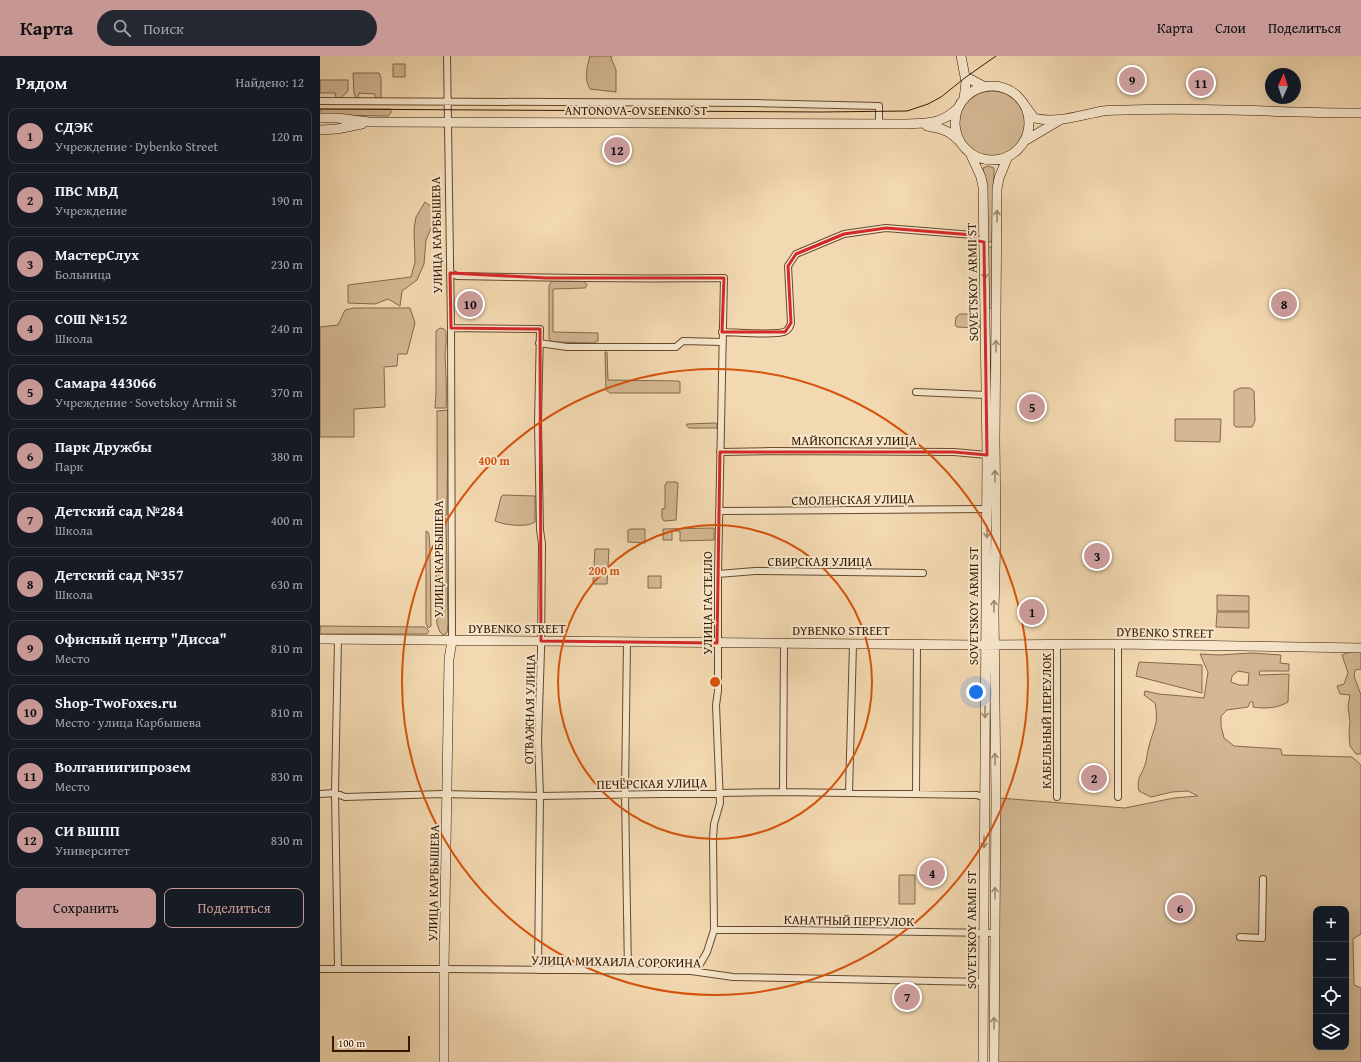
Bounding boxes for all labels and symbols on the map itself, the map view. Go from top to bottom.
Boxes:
pin: 9 [1119,65,1145,95]
pin: 11 [1188,68,1214,98]
north arrow [1265,68,1301,104]
street label: ANTONOVA-OVSEENKO ST [565,101,708,120]
pin: 12 [604,135,630,165]
street label: УЛИЦА КАРБЫШЕВА [426,176,447,294]
one-way arrow [993,210,1001,223]
street label: SOVETSKOY ARMII ST [962,222,983,341]
one-way arrow [981,266,989,279]
pin: 10 [457,289,483,319]
pin: 8 [1271,289,1297,319]
one-way arrow [992,340,1000,353]
pin: 5 [1019,392,1045,422]
street label: МАЙКОПСКАЯ УЛИЦА [791,431,917,450]
text: 400 m [478,452,511,469]
one-way arrow [991,470,999,483]
street label: СМОЛЕНСКАЯ УЛИЦА [791,489,915,510]
street label: УЛИЦА КАРБЫШЕВА [429,500,448,618]
one-way arrow [983,525,991,538]
pin: 3 [1084,541,1110,571]
street label: SOVETSKOY ARMII ST [964,546,983,665]
street label: УЛИЦА ГАСТЕЛЛО [698,551,717,655]
street label: СВИРСКАЯ УЛИЦА [768,552,873,571]
text: 200 m [588,562,621,579]
pin: 1 [1019,597,1045,627]
one-way arrow [990,600,998,613]
street label: DYBENKO STREET [468,619,566,638]
street label: DYBENKO STREET [792,621,890,640]
street label: DYBENKO STREET [1116,622,1215,643]
street label: КАБЕЛЬНЫЙ ПЕРЕУЛОК [1037,653,1056,789]
street label: ОТВАЖНАЯ УЛИЦА [519,654,540,764]
centre of rings [708,675,722,689]
your location [966,682,986,702]
one-way arrow [981,705,989,718]
one-way arrow [991,753,999,766]
pin: 2 [1081,763,1107,793]
street label: ПЕЧЁРСКАЯ УЛИЦА [596,773,708,794]
street label: УЛИЦА КАРБЫШЕВА [423,824,444,942]
one-way arrow [981,835,988,848]
pin: 4 [919,858,945,888]
street label: SOVETSKOY ARMII ST [962,870,981,989]
one-way arrow [991,887,999,900]
pin: 6 [1167,893,1193,923]
street label: КАНАТНЫЙ ПЕРЕУЛОК [784,910,914,931]
street label: УЛИЦА МИХАИЛА СОРОКИНА [531,951,701,972]
pin: 7 [894,982,920,1012]
one-way arrow [990,1017,998,1030]
scale bar [332,1034,410,1053]

